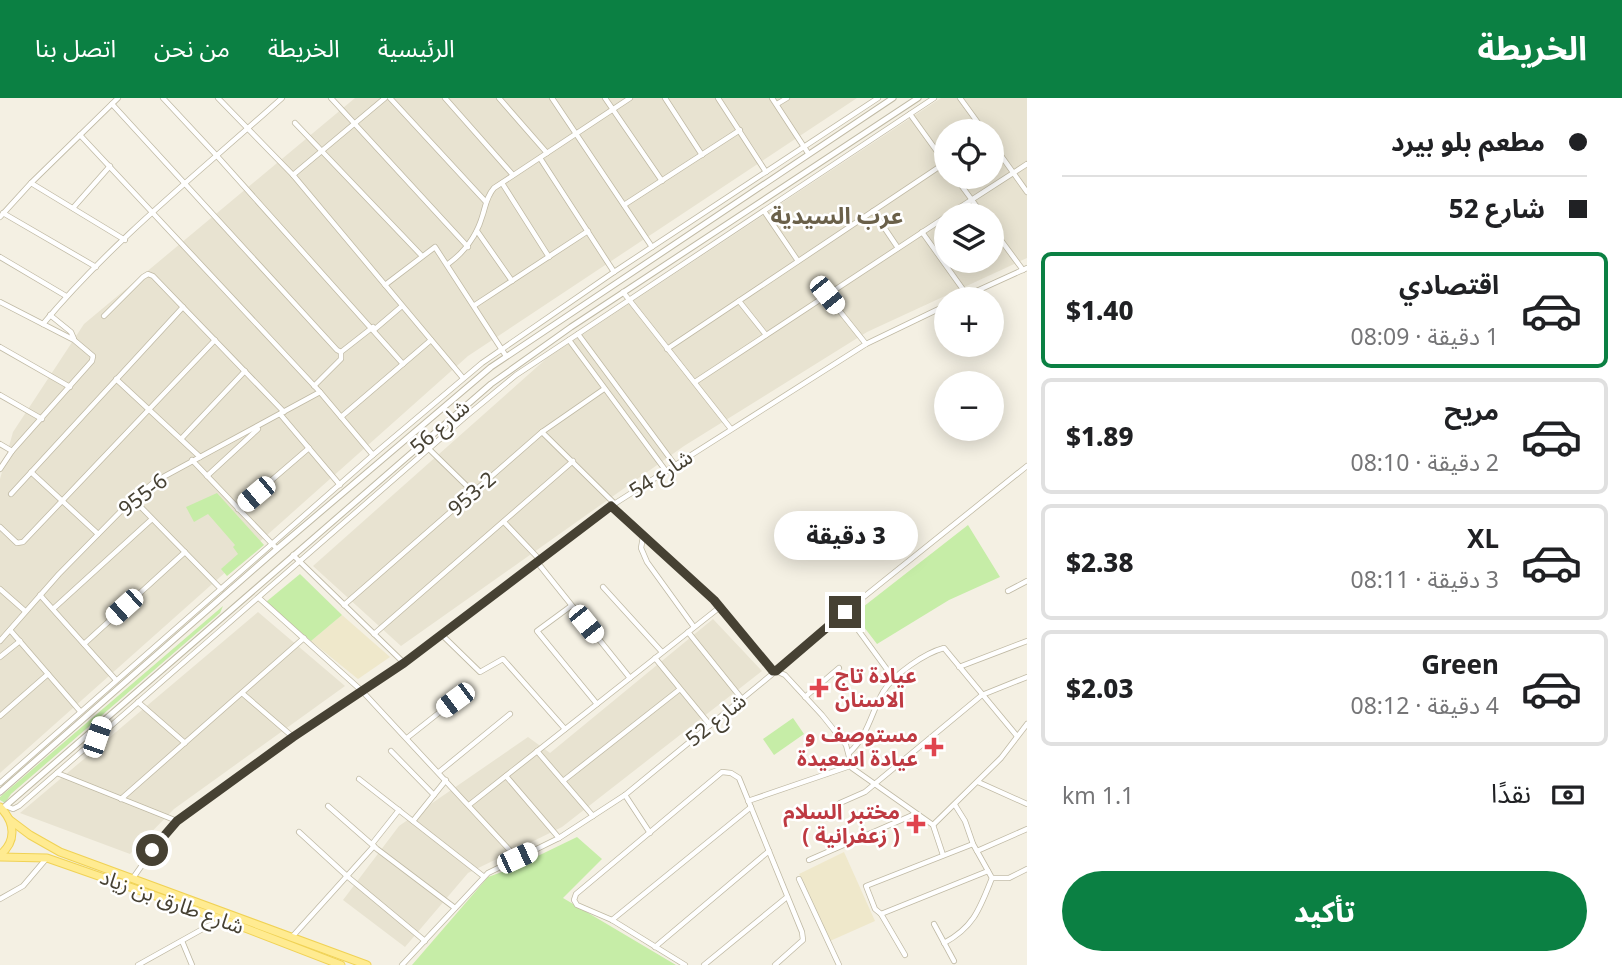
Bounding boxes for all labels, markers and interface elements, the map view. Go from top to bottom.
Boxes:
text: الخريطة [1477,25,1587,70]
text: اتصل بنا [35,31,116,64]
text: من نحن [154,31,230,64]
text: الخريطة [268,31,340,64]
text: الرئيسية [378,31,455,64]
map controls [934,119,1004,441]
button: locate [934,119,1004,189]
text: مطعم بلو بيرد [1391,123,1545,159]
text: شارع 52 [1449,190,1545,226]
district label: عرب السيدية [771,199,903,231]
button: layers [934,203,1004,273]
text: اقتصادي [1399,266,1499,302]
car [806,272,849,318]
icon: car [1520,279,1583,342]
button: + [934,287,1004,357]
text: $1.40 [1066,292,1133,328]
text: 1 دقيقة · 08:09 [1351,320,1499,352]
button: − [934,371,1004,441]
text: مريح [1444,392,1499,428]
street label: شارع 56 [404,393,476,461]
icon: car [1520,405,1583,468]
text: $1.89 [1066,418,1133,454]
street label: شارع 54 [623,442,699,506]
text: 2 دقيقة · 08:10 [1351,446,1499,478]
street label: 953-2 [441,465,501,522]
street label: 955-6 [112,466,173,522]
car [234,472,279,516]
callout: 3 دقيقة [773,510,917,560]
text: 3 دقيقة [806,519,886,551]
text: XL [1467,520,1499,556]
icon: car [1520,531,1583,594]
text: $2.38 [1066,544,1133,580]
text: 3 دقيقة · 08:11 [1351,563,1499,595]
car [102,585,147,629]
route end [829,596,861,628]
car [565,601,608,647]
text: Green [1421,646,1499,682]
icon: car [1520,657,1583,720]
place label: عيادة تاج الاسنان [835,661,917,713]
text: $2.03 [1066,670,1133,706]
marker: عيادة تاج الاسنان [809,678,829,698]
car [432,679,479,721]
street label: شارع 52 [679,686,753,754]
text: 4 دقيقة · 08:12 [1351,689,1499,721]
car [81,714,114,760]
place label: مستوصف و عيادة اسعيدة [797,720,918,772]
marker: مستوصف و عيادة اسعيدة [924,737,944,757]
text: نقدًا [1491,775,1531,811]
icon: cash [1549,776,1587,814]
text: 1.1 km [1062,779,1134,811]
place label: مختبر السلام ( زعفرانية ) [783,797,900,849]
marker: مختبر السلام ( زعفرانية ) [906,814,926,834]
route start [136,834,168,866]
car [494,840,541,876]
street label: شارع طارق بن زياد [96,862,248,942]
button: تأكيد [1062,871,1587,951]

